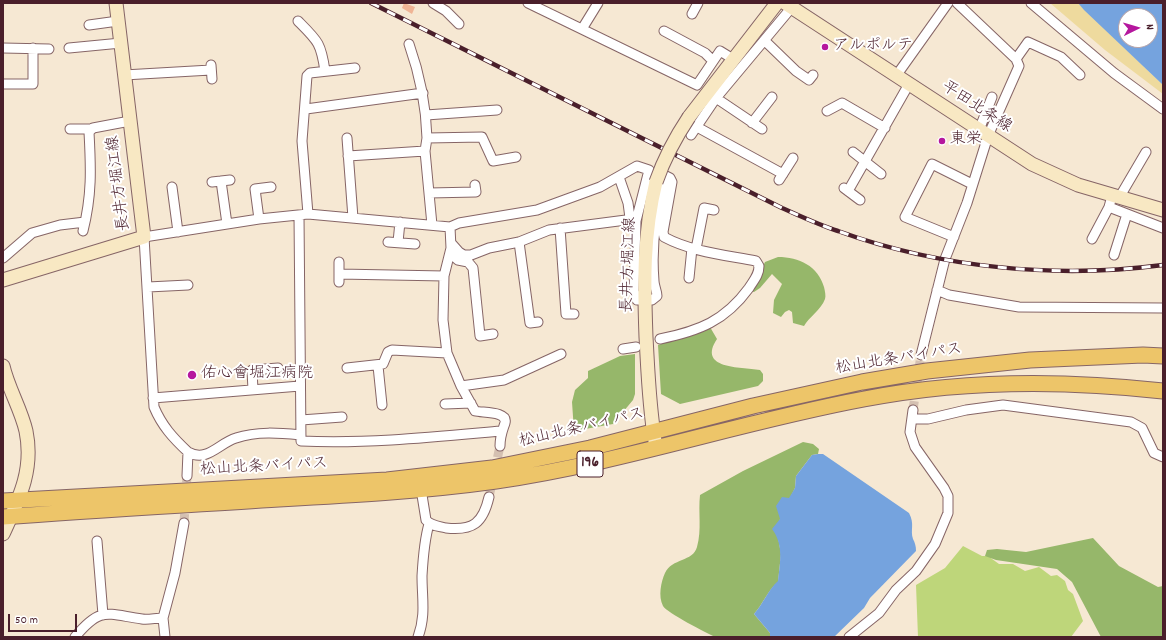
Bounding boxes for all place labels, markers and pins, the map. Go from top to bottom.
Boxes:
place label: アルポルテ [833,37,913,57]
marker: アルポルテ [820,42,830,52]
place label: 東栄 [950,131,982,151]
marker: 東栄 [937,136,947,146]
place label: 佑心會堀江病院 [201,365,313,385]
marker: 佑心會堀江病院 [186,369,198,381]

